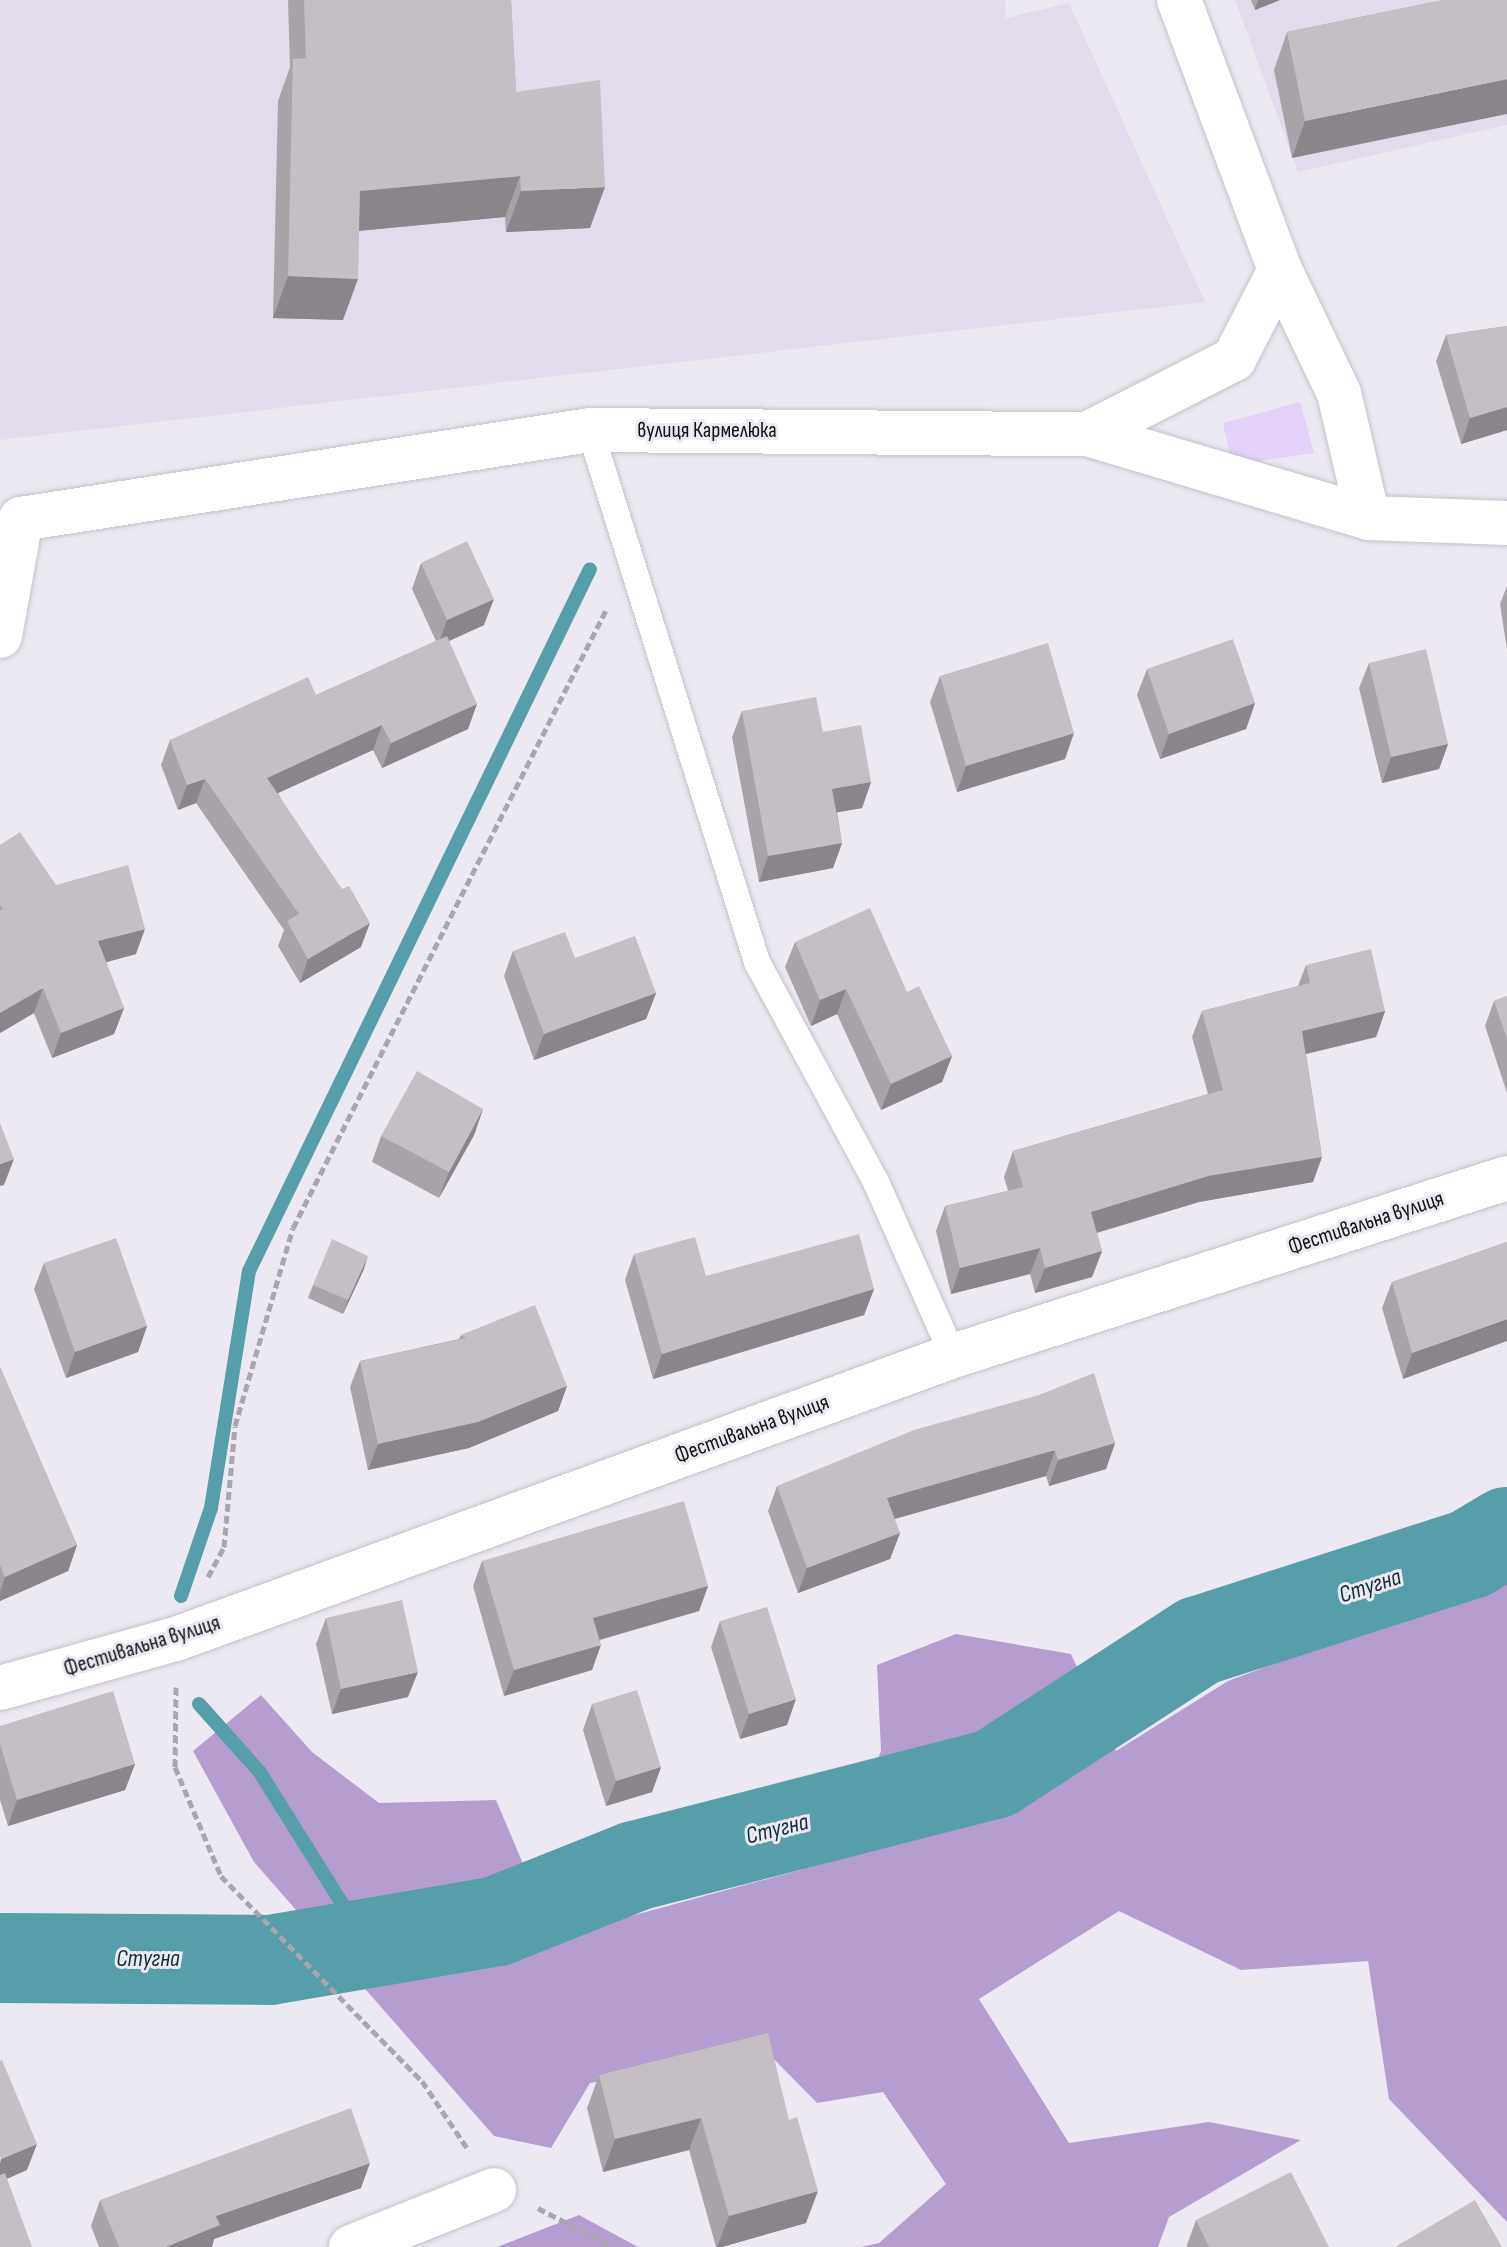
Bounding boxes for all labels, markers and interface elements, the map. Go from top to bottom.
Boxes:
street label: вулиця Кармелюка [637,418,777,444]
street label: Фестивальна вулиця [1285,1185,1447,1261]
street label: Фестивальна вулиця [671,1389,833,1469]
water label: Стугна [1335,1562,1405,1610]
street label: Фестивальна вулиця [61,1610,223,1682]
water label: Стугна [743,1807,811,1851]
water label: Стугна [116,1945,180,1973]

